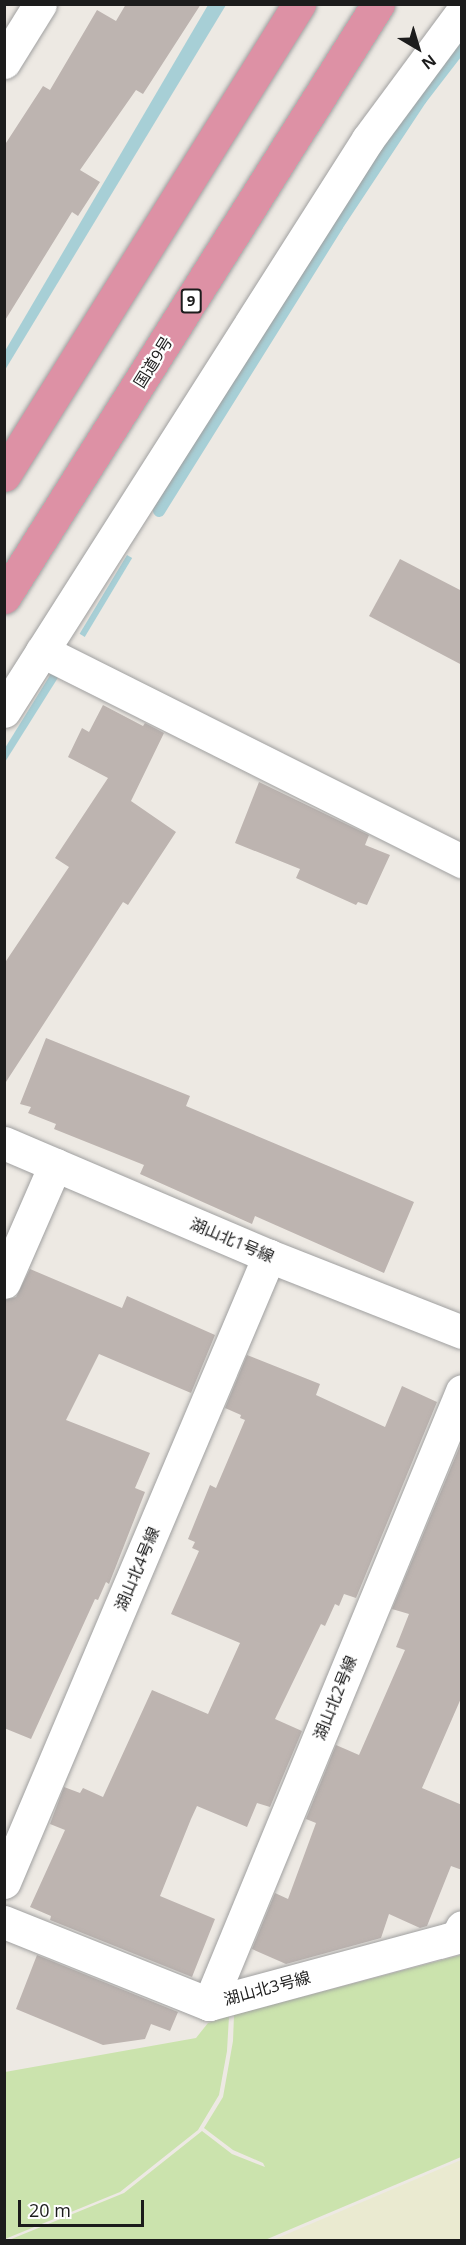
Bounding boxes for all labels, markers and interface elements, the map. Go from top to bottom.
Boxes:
north arrow [388,18,448,78]
text: N [417,50,441,75]
road number: 9 [180,289,201,313]
street label: 国道9号 [130,333,176,391]
street label: 湖山北1号線 [187,1214,277,1266]
street label: 湖山北4号線 [111,1524,163,1614]
street label: 湖山北2号線 [309,1653,361,1743]
street label: 湖山北3号線 [221,1967,313,2009]
scale bar [21,2188,147,2226]
text: 20 m [29,2198,71,2222]

